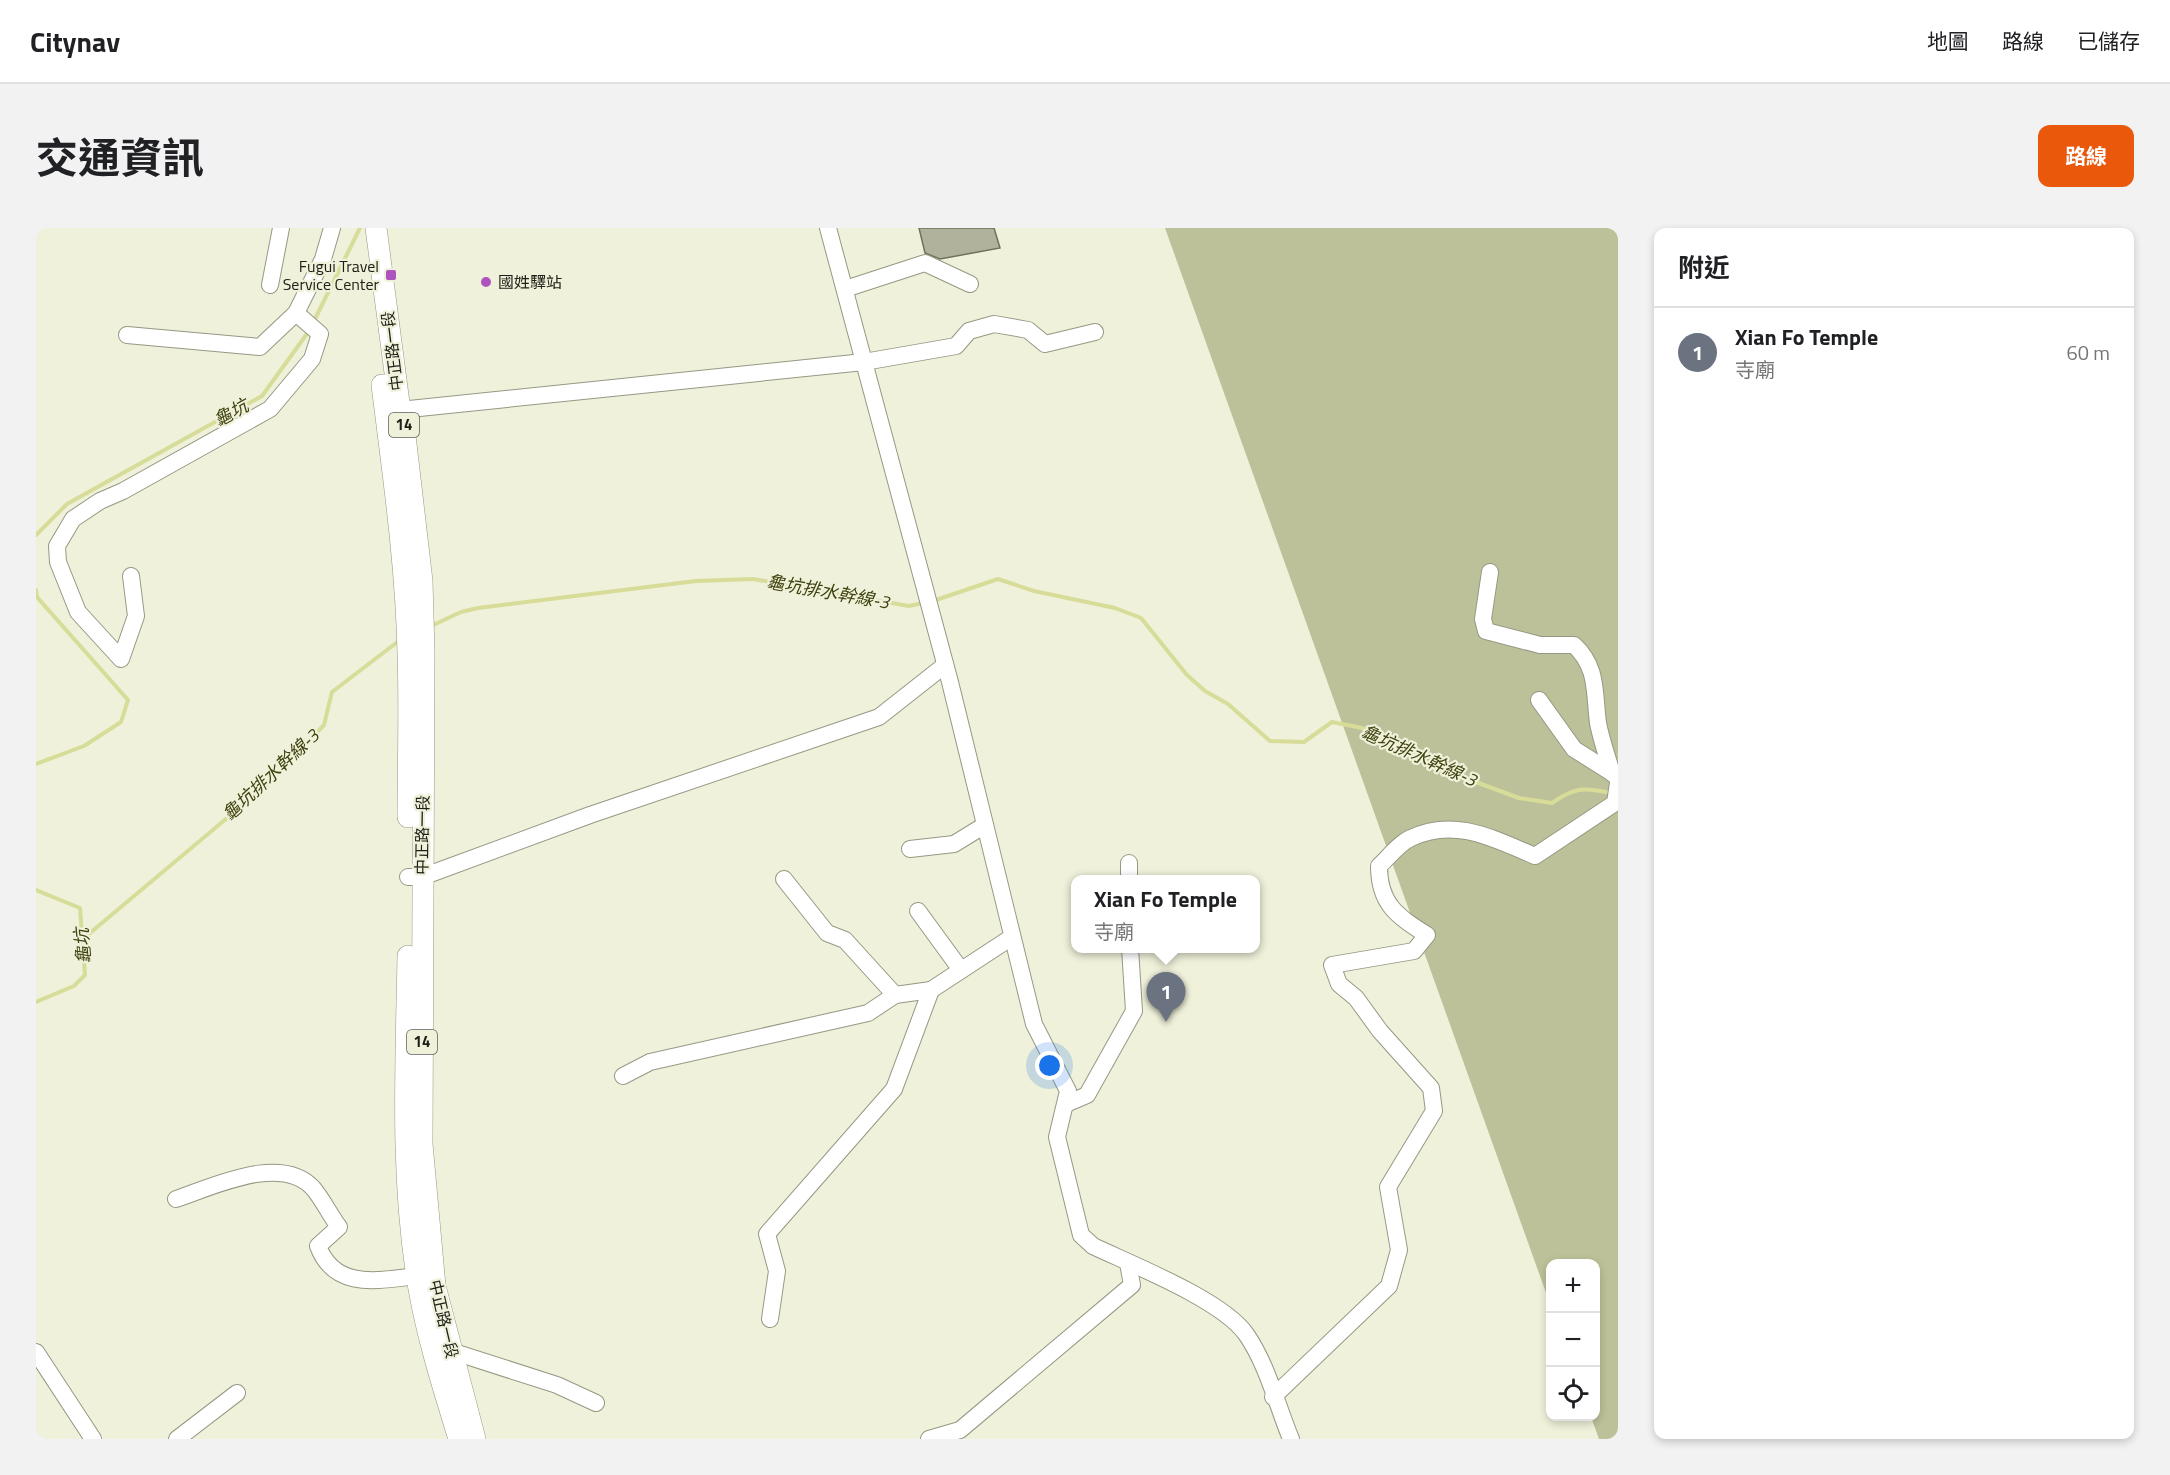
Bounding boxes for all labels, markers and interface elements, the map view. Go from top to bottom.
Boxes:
text: Citynav [30,20,120,63]
text: 地圖 [1927,25,1969,57]
text: 路線 [2002,25,2044,57]
text: 已儲存 [2077,25,2140,57]
text: 交通資訊 [36,125,204,189]
button: 路線 [2038,125,2134,187]
text: 附近 [1678,248,1730,287]
place label: Fugui Travel Service Center [283,254,379,296]
marker: Fugui Travel Service Center [384,268,398,282]
place label: 國姓驛站 [498,270,562,294]
marker: 國姓驛站 [479,275,493,289]
street label: 中正路一段 [375,310,409,392]
text: Xian Fo Temple [1735,320,1878,354]
text: 1 [1692,337,1703,368]
text: 60 m [2066,337,2110,368]
text: 寺廟 [1735,354,1775,385]
water label: 龜坑 [208,391,256,433]
road number: 14 [389,413,419,437]
water label: 龜坑排水幹線-3 [765,567,892,616]
water label: 龜坑排水幹線-3 [1357,718,1482,793]
water label: 龜坑排水幹線-3 [216,722,326,827]
street label: 中正路一段 [409,795,435,875]
popup [1071,875,1260,953]
text: Xian Fo Temple [1094,882,1237,916]
text: 寺廟 [1094,916,1134,947]
water label: 龜坑 [67,924,98,965]
pin: 1 [1146,972,1186,1022]
road number: 14 [407,1030,437,1054]
your location [1035,1051,1064,1080]
map controls [1546,1259,1600,1421]
button: + [1546,1259,1600,1313]
street label: 中正路一段 [423,1277,465,1361]
button: − [1546,1313,1600,1367]
button: locate [1546,1367,1600,1421]

